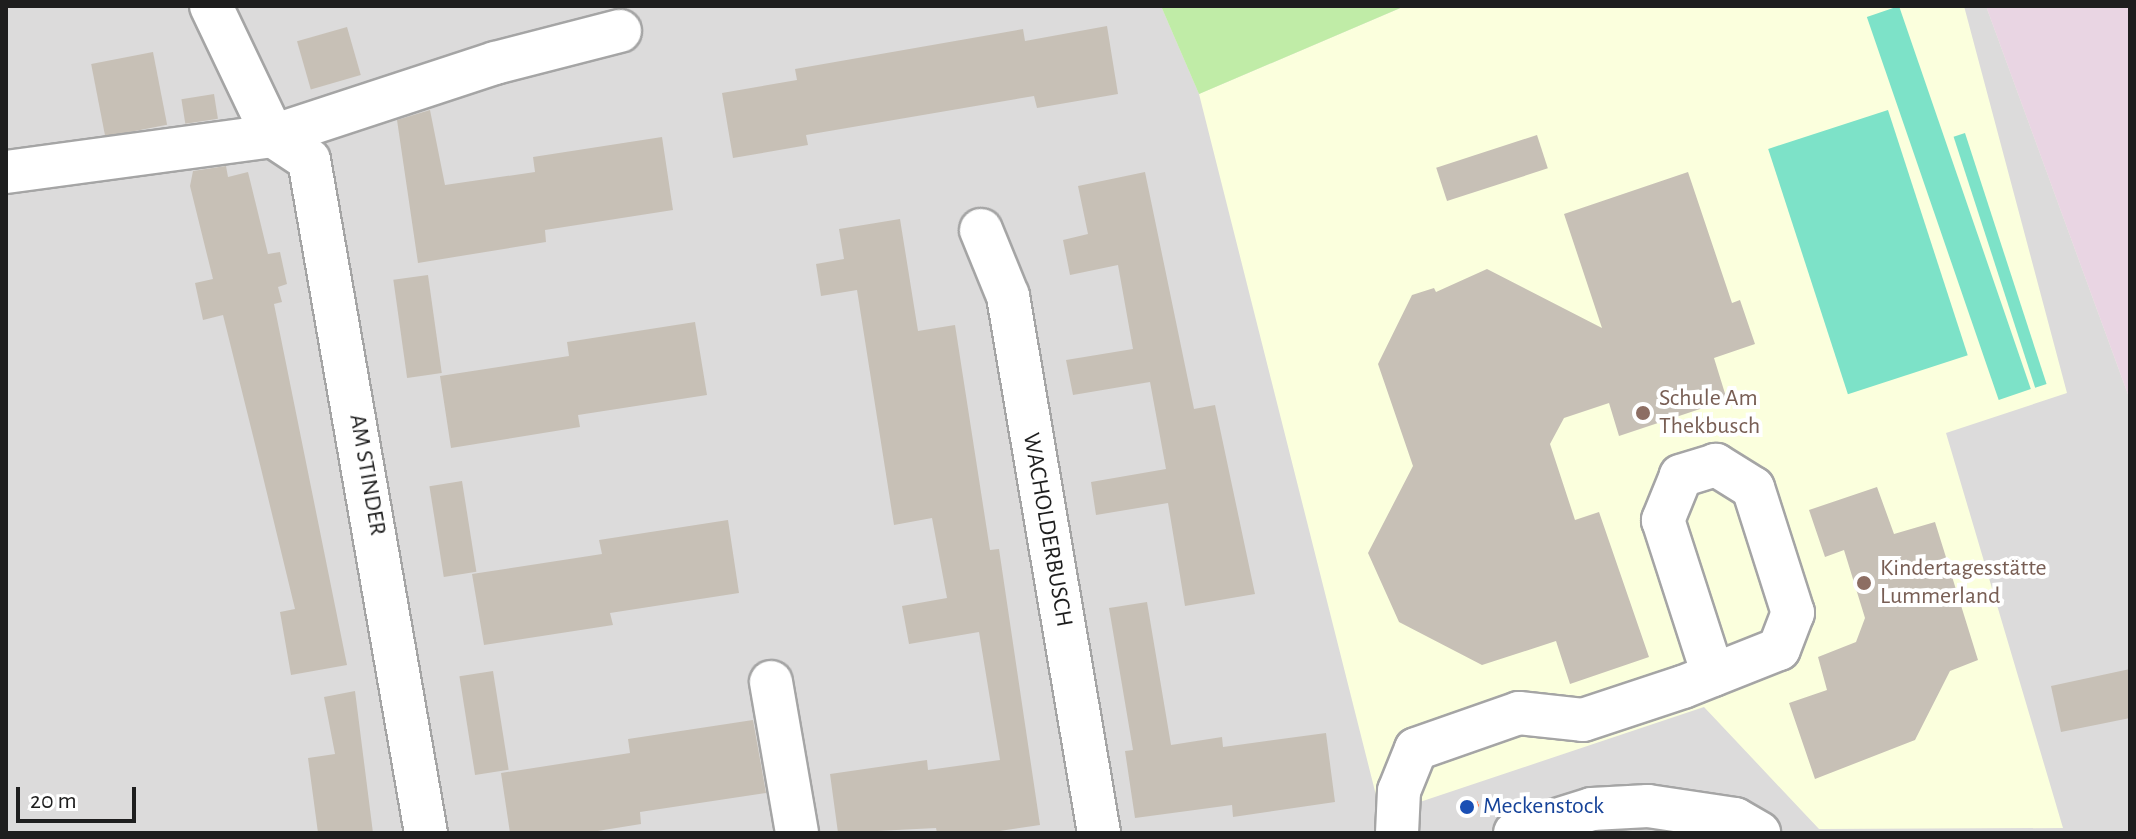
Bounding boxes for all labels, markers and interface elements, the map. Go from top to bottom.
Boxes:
place label: Schule Am Thekbusch [1659,385,1760,441]
marker: Schule Am Thekbusch [1634,404,1652,422]
street label: AM STINDER [342,412,392,538]
street label: WACHOLDERBUSCH [1016,431,1078,629]
place label: Kindertagesstätte Lummerland [1880,555,2047,611]
marker: Kindertagesstätte Lummerland [1855,574,1873,592]
scale bar [20,771,140,821]
text: 20 m [30,789,77,813]
place label: Meckenstock [1483,793,1604,821]
marker: Meckenstock [1458,798,1476,816]

